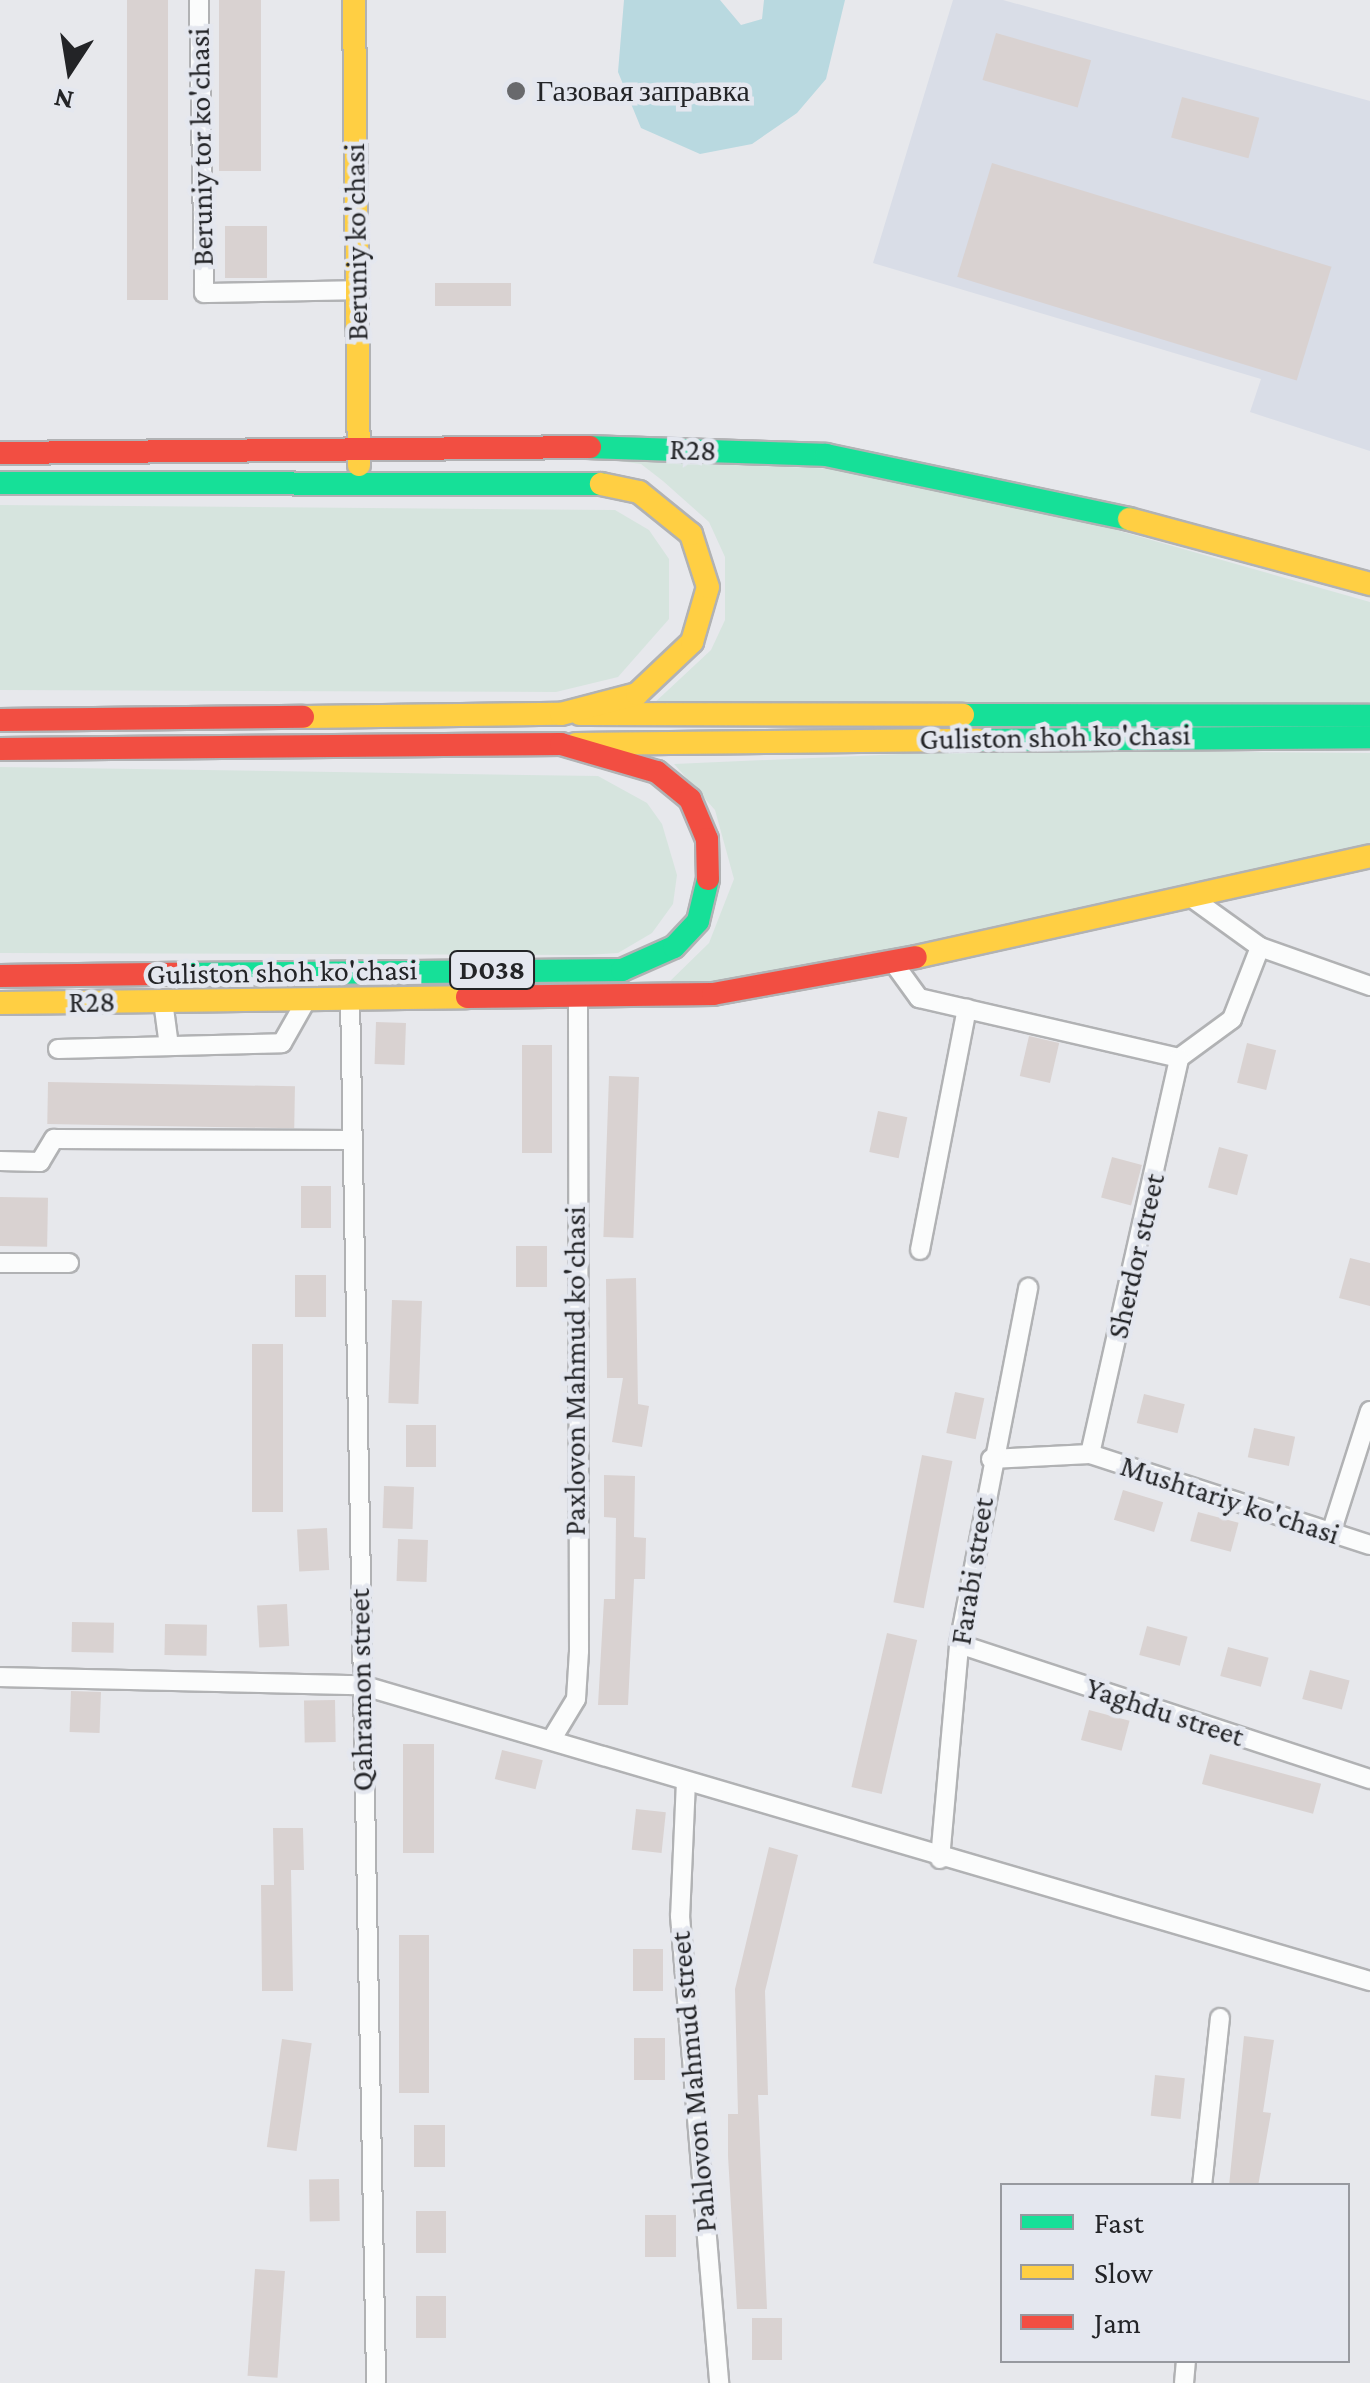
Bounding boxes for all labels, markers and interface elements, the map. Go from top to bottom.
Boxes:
north arrow [20,20,120,120]
street label: Beruniy tor ko'chasi [181,28,221,266]
place label: Газовая заправка [536,73,750,109]
marker: Газовая заправка [505,80,527,102]
text: N [51,83,76,117]
street label: Beruniy ko'chasi [336,143,376,341]
street label: R28 [669,431,717,469]
street label: Guliston shoh ko'chasi [919,717,1191,757]
road number: D038 [447,947,537,993]
street label: Guliston shoh ko'chasi [146,952,418,992]
street label: R28 [68,984,116,1020]
street label: Sherdor street [1100,1170,1172,1342]
street label: Paxlovon Mahmud ko'chasi [557,1206,593,1536]
street label: Mushtariy ko'chasi [1116,1448,1344,1552]
street label: Farabi street [943,1495,1001,1647]
street label: Qahramon street [341,1588,381,1792]
street label: Yaghdu street [1082,1670,1248,1754]
street label: Pahlovon Mahmud street [662,1930,724,2234]
legend [1000,2183,1350,2363]
text: Fast [1094,2206,1144,2239]
text: Slow [1094,2256,1153,2289]
text: Jam [1094,2306,1141,2339]

